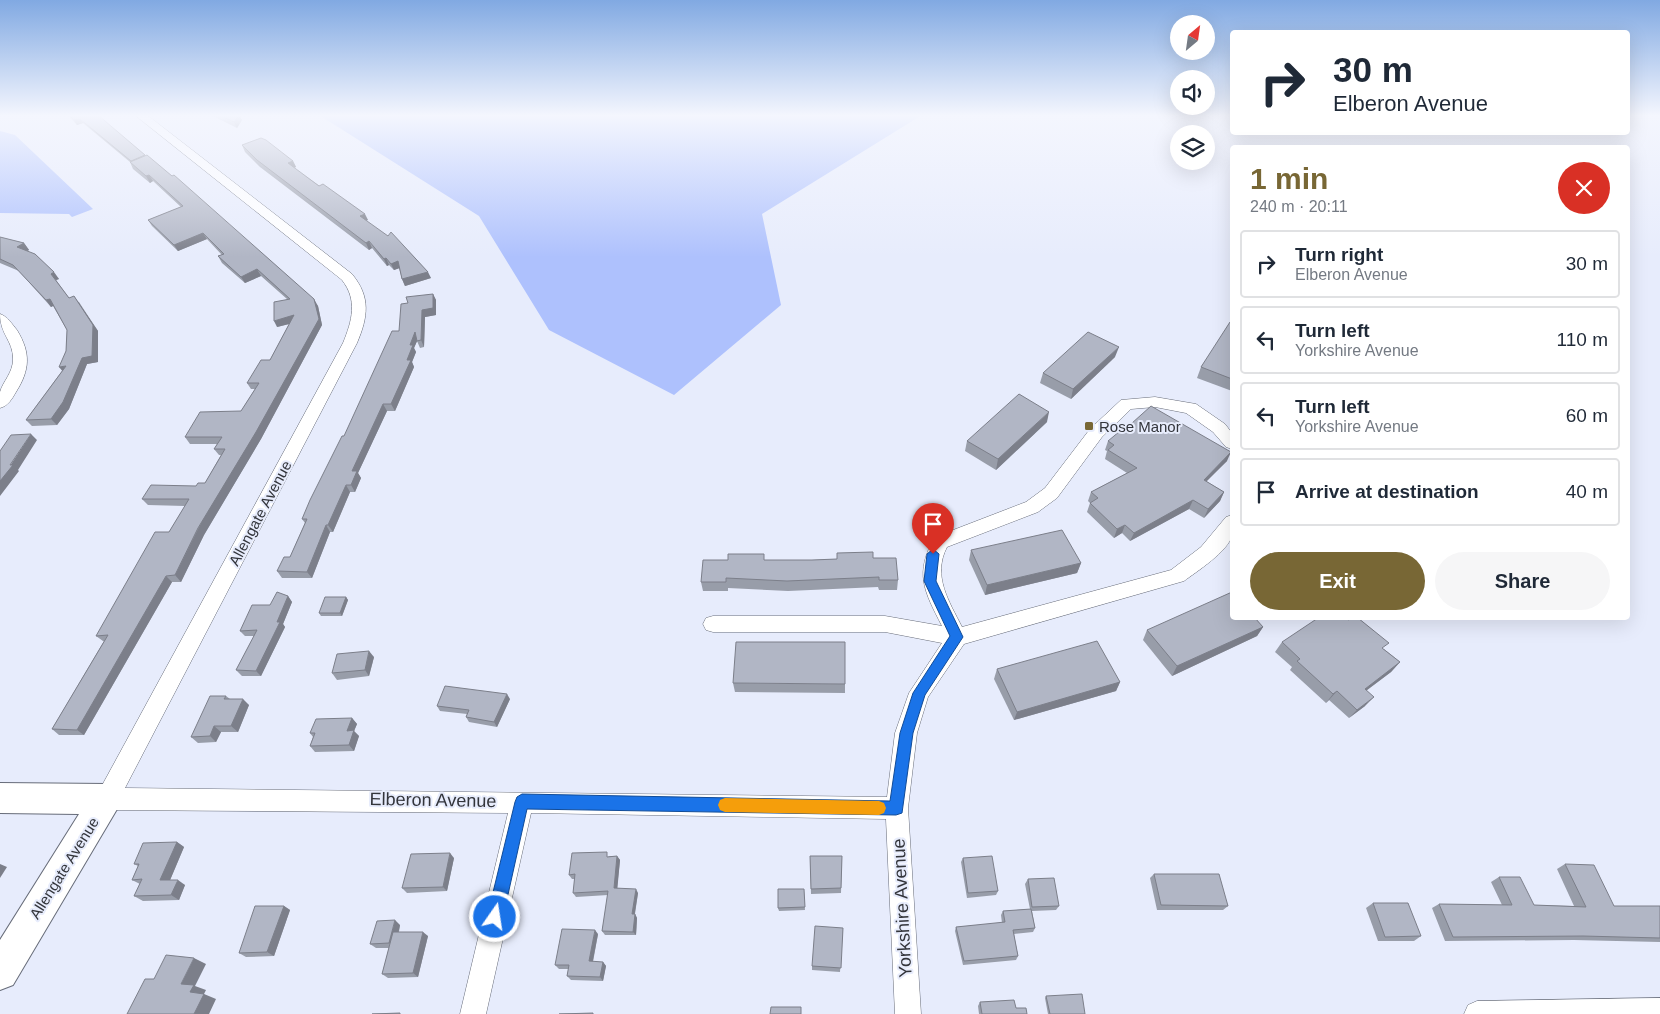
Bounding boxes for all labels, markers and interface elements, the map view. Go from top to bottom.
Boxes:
north arrow [1170,15,1215,60]
map controls [1170,15,1215,170]
icon: right [1250,50,1315,115]
text: 30 m [1333,50,1413,89]
button: sound [1170,70,1215,115]
text: Elberon Avenue [1333,91,1488,116]
button: layers [1170,125,1215,170]
text: 1 min [1250,162,1328,195]
button: close [1558,162,1610,214]
text: 240 m · 20:11 [1250,198,1348,215]
text: Turn right [1295,244,1383,265]
icon: right [1252,250,1280,278]
text: 30 m [1566,253,1608,274]
text: Elberon Avenue [1295,266,1408,283]
text: Turn left [1295,320,1370,341]
icon: left [1252,326,1280,354]
text: 110 m [1557,329,1608,350]
text: Yorkshire Avenue [1295,342,1419,359]
text: Turn left [1295,396,1370,417]
icon: left [1252,402,1280,430]
text: 60 m [1566,405,1608,426]
place label: Rose Manor [1099,418,1181,435]
text: Yorkshire Avenue [1295,418,1419,435]
marker: Rose Manor [1083,420,1095,432]
street label: Allengate Avenue [225,458,295,568]
icon: arrive [1252,478,1280,506]
text: Arrive at destination [1295,481,1479,502]
text: 40 m [1566,481,1608,502]
pin [912,503,954,554]
icon: arrive [919,510,947,538]
button: Exit [1250,552,1425,610]
button: Share [1435,552,1610,610]
street label: Elberon Avenue [369,789,497,811]
street label: Allengate Avenue [26,814,102,922]
street label: Yorkshire Avenue [888,838,916,978]
position arrow [468,890,520,942]

